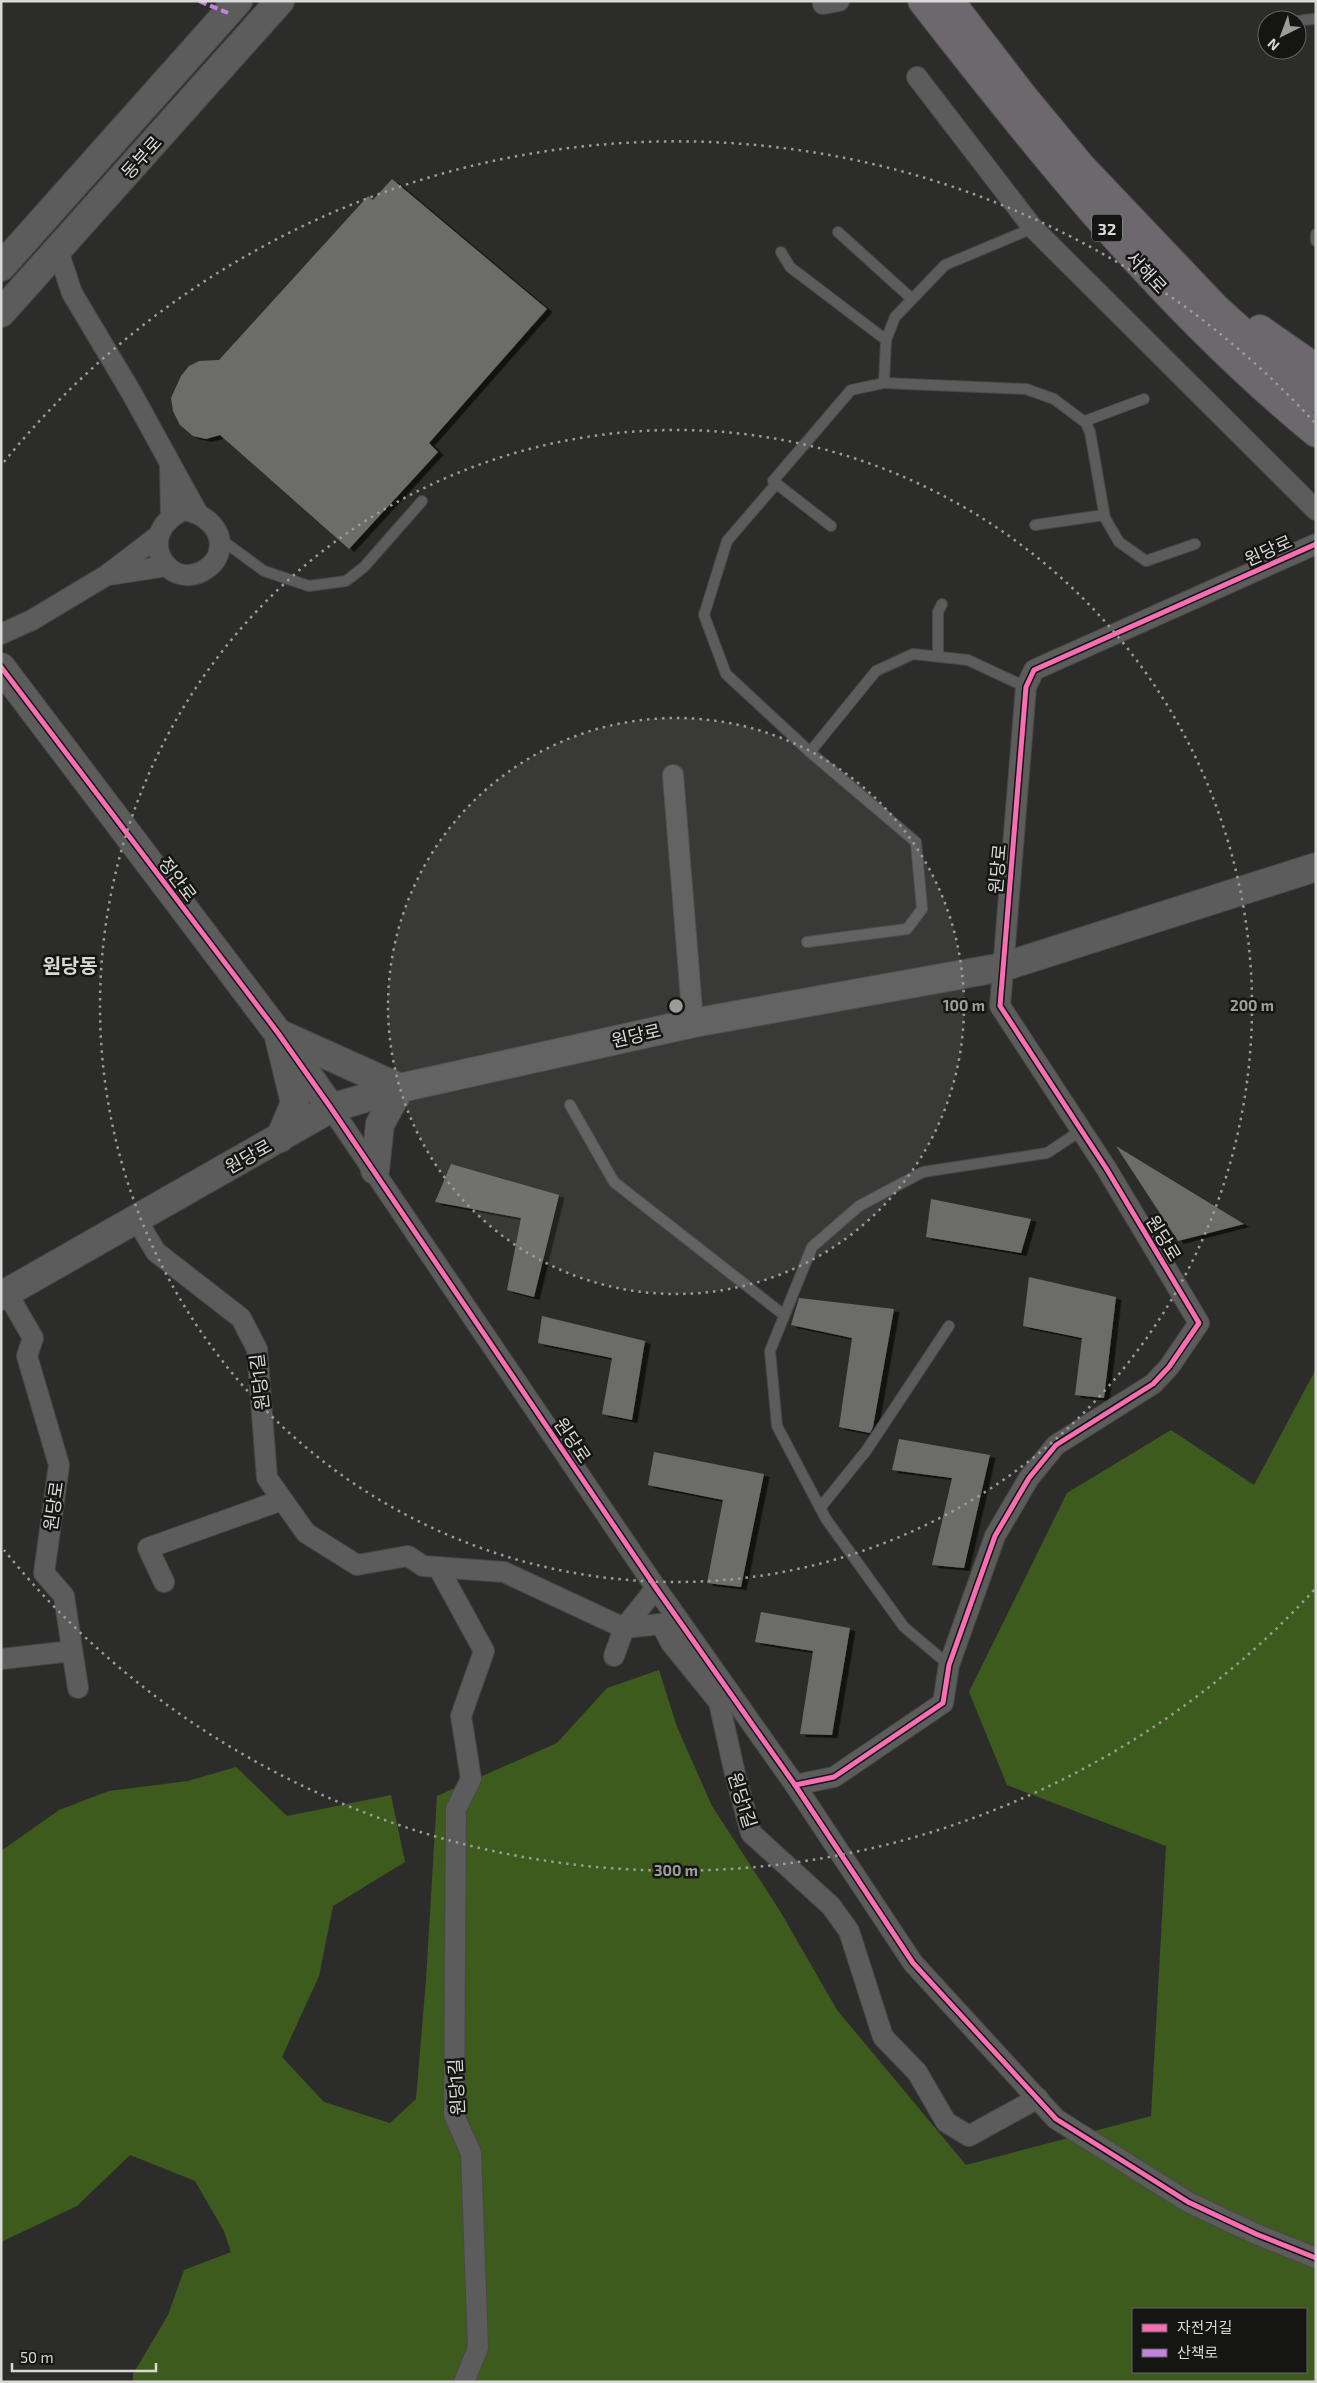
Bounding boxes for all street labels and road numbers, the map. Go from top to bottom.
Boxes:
street label: 동부로 [116,131,166,183]
road number: 32 [1092,214,1122,242]
street label: 서해로 [1122,246,1172,298]
street label: 원당로 [1241,530,1295,570]
street label: 원당로 [984,843,1010,895]
street label: 정안로 [154,853,202,905]
street label: 원당로 [609,1019,663,1051]
street label: 원당로 [221,1134,275,1178]
street label: 원당로 [1142,1211,1186,1265]
street label: 원당1길 [245,1353,273,1411]
street label: 원당로 [550,1413,596,1467]
street label: 원당로 [39,1480,67,1532]
street label: 원당1길 [724,1770,762,1830]
street label: 원당1길 [444,2058,468,2116]

